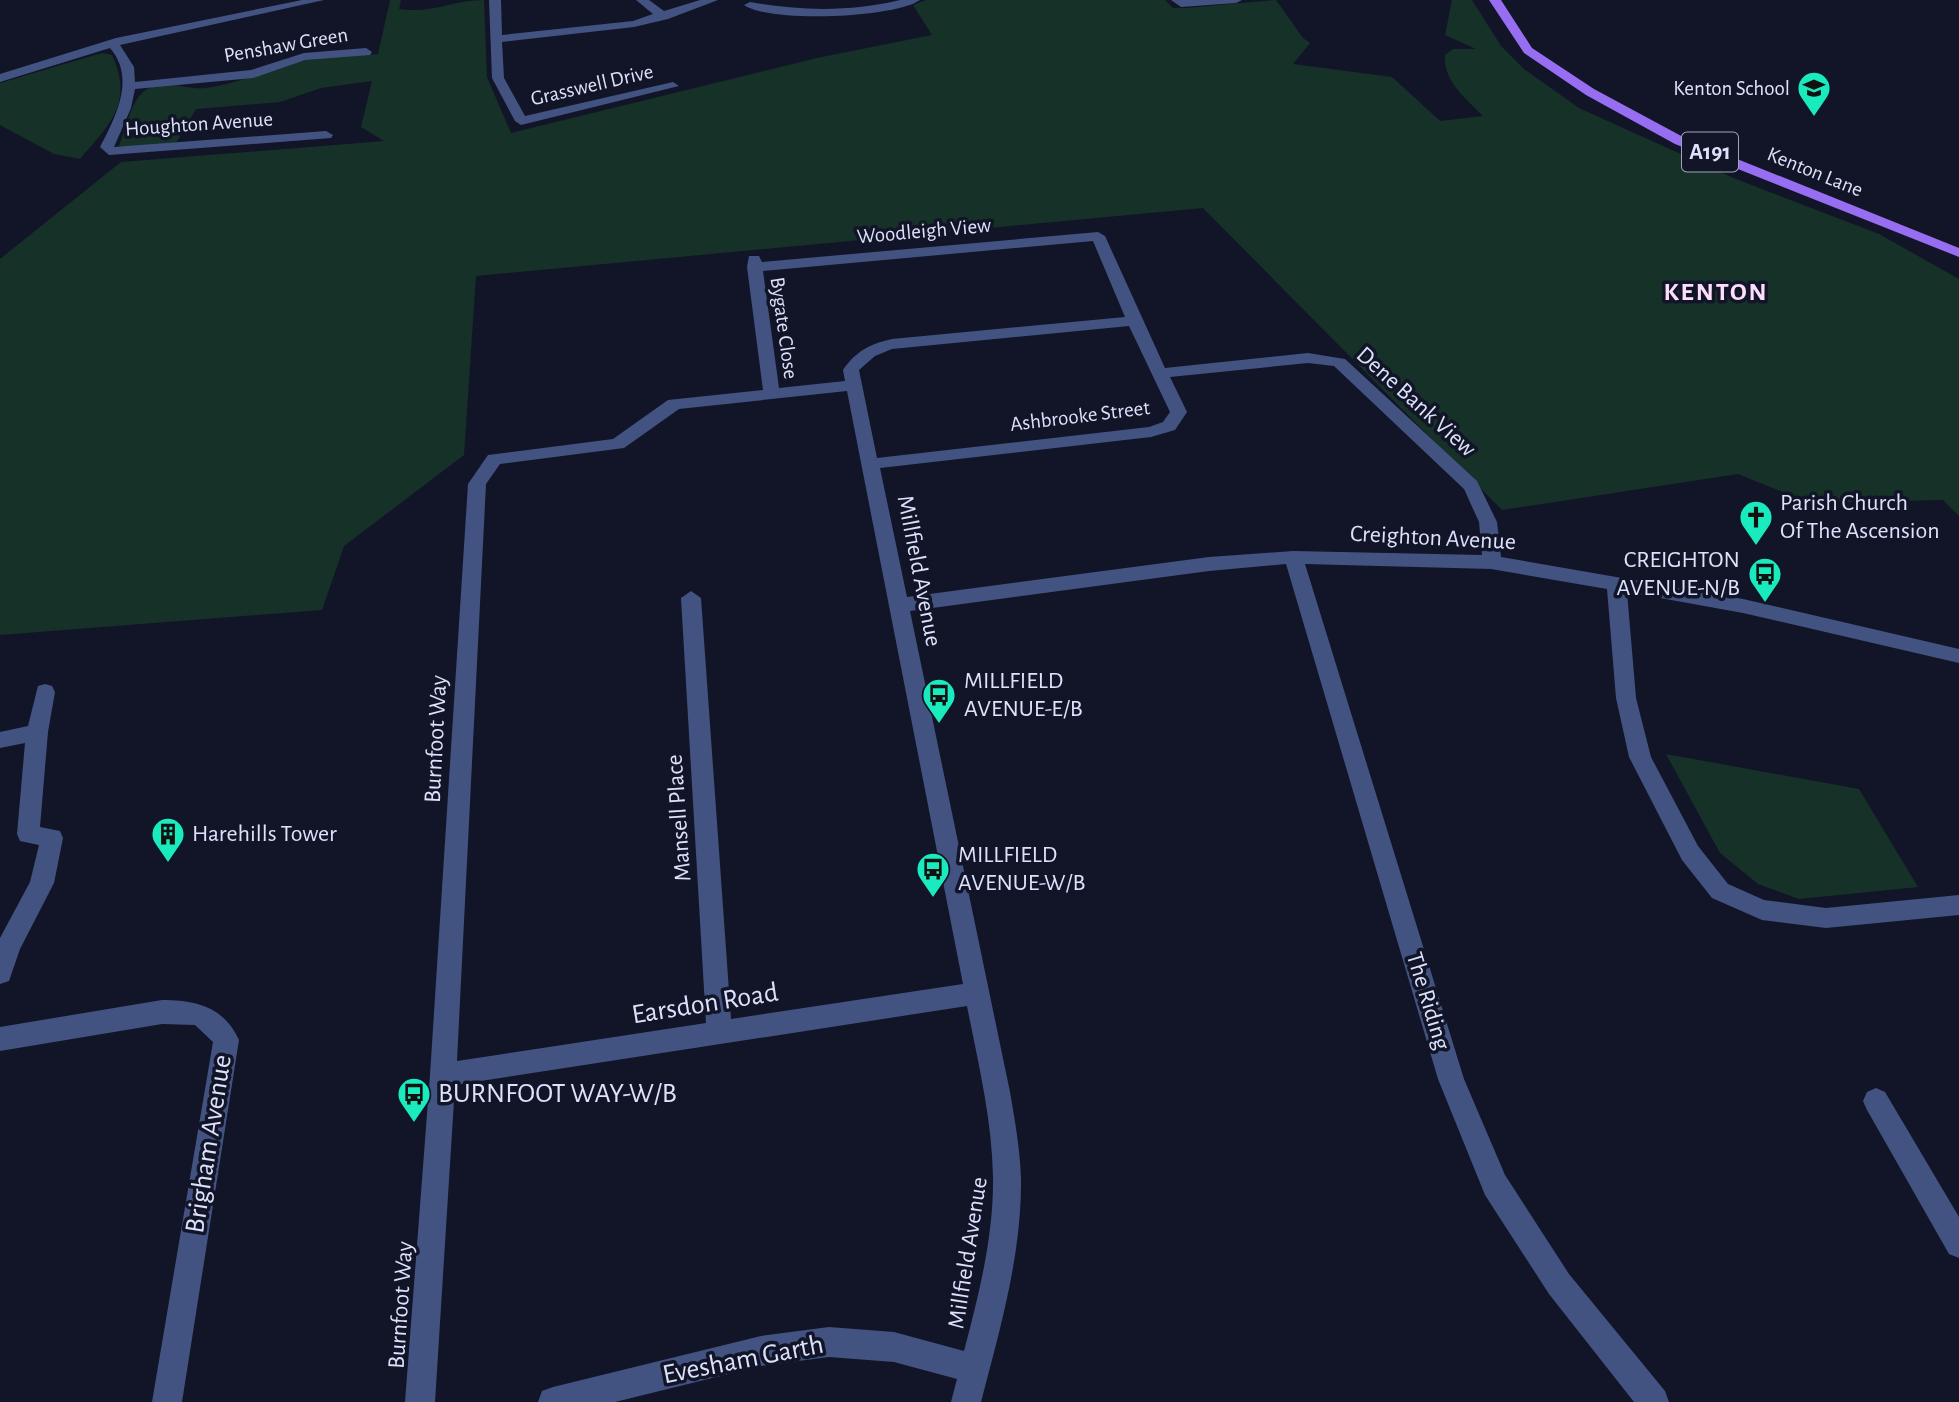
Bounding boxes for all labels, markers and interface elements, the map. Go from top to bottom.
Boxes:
street label: Penshaw Green [222,24,350,66]
street label: Grasswell Drive [529,61,655,109]
school or university icon: Kenton School [1795,69,1833,118]
place label: Kenton School [1673,78,1790,99]
street label: Houghton Avenue [124,108,274,140]
road number: A191 [1682,132,1738,172]
street label: Kenton Lane [1764,143,1866,201]
street label: Woodleigh View [856,215,992,247]
street label: Bygate Close [766,276,802,380]
district label: KENTON [1663,279,1769,305]
street label: Dene Bank View [1352,342,1480,462]
street label: Ashbrooke Street [1009,397,1151,435]
place label: Parish Church Of The Ascension [1780,491,1940,543]
street label: Millfield Avenue [893,493,945,649]
church icon: Parish Church Of The Ascension [1737,498,1775,547]
street label: Creighton Avenue [1350,522,1516,554]
place label: CREIGHTON AVENUE-N/B [1616,548,1740,600]
bus stop icon: CREIGHTON AVENUE-N/B [1746,555,1784,604]
place label: MILLFIELD AVENUE-E/B [964,669,1083,721]
street label: Burnfoot Way [421,674,451,804]
bus stop icon: MILLFIELD AVENUE-E/B [920,676,958,725]
street label: Mansell Place [663,754,695,882]
building icon: Harehills Tower [149,815,187,864]
place label: Harehills Tower [192,822,337,846]
place label: MILLFIELD AVENUE-W/B [958,843,1085,895]
bus stop icon: MILLFIELD AVENUE-W/B [914,850,952,899]
street label: The Riding [1402,949,1454,1053]
street label: Earsdon Road [630,979,780,1029]
street label: Brigham Avenue [181,1053,237,1235]
bus stop icon: BURNFOOT WAY-W/B [395,1075,433,1124]
place label: BURNFOOT WAY-W/B [438,1080,677,1108]
street label: Millfield Avenue [944,1175,992,1331]
street label: Burnfoot Way [385,1240,417,1370]
street label: Evesham Garth [660,1331,826,1389]

